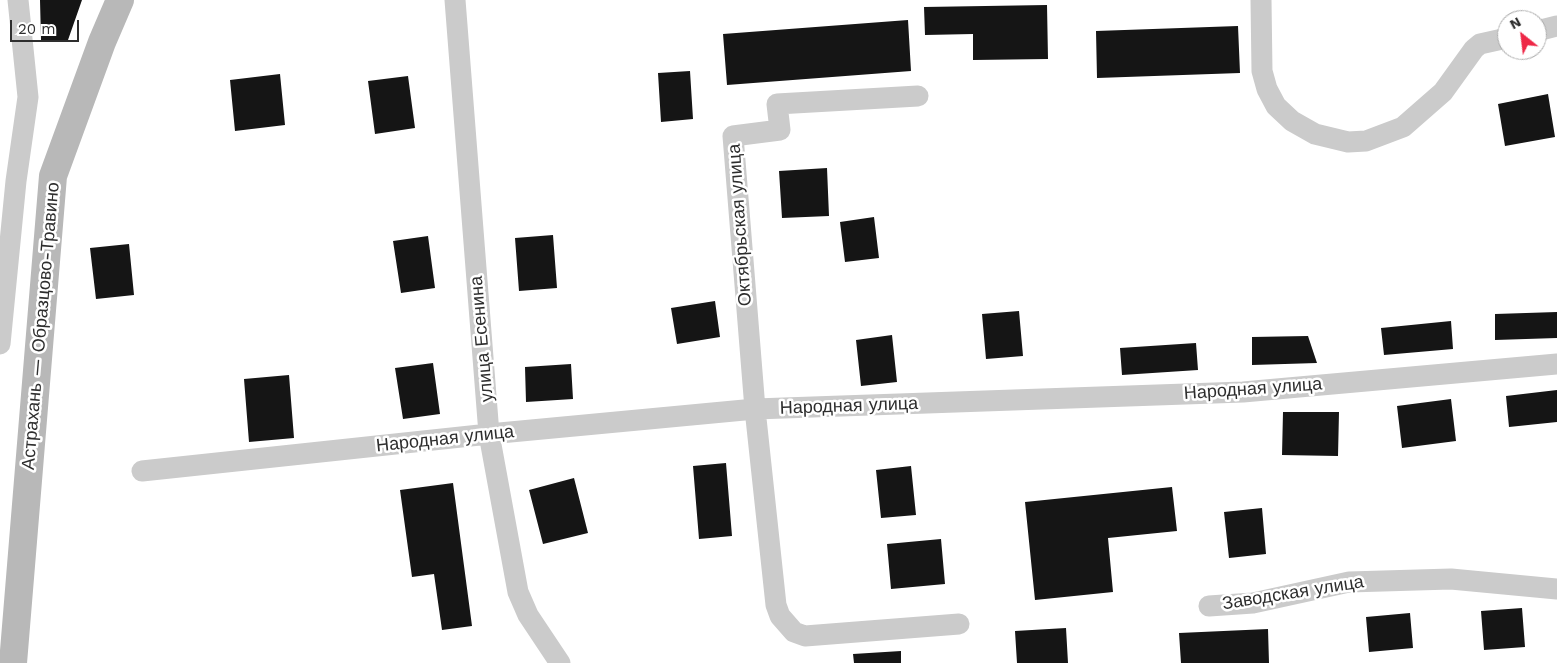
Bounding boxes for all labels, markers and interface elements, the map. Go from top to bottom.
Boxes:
scale bar [12,10,81,42]
north arrow [1497,10,1547,60]
text: N [1507,13,1524,32]
text: 20 m [18,20,56,38]
street label: Октябрьская улица [724,143,756,307]
street label: Астрахань — Образцово-Травино [18,181,64,471]
street label: улица Есенина [466,275,498,403]
street label: Народная улица [1183,373,1323,405]
street label: Народная улица [779,393,919,419]
street label: Народная улица [375,421,515,457]
street label: Заводская улица [1221,571,1365,615]

